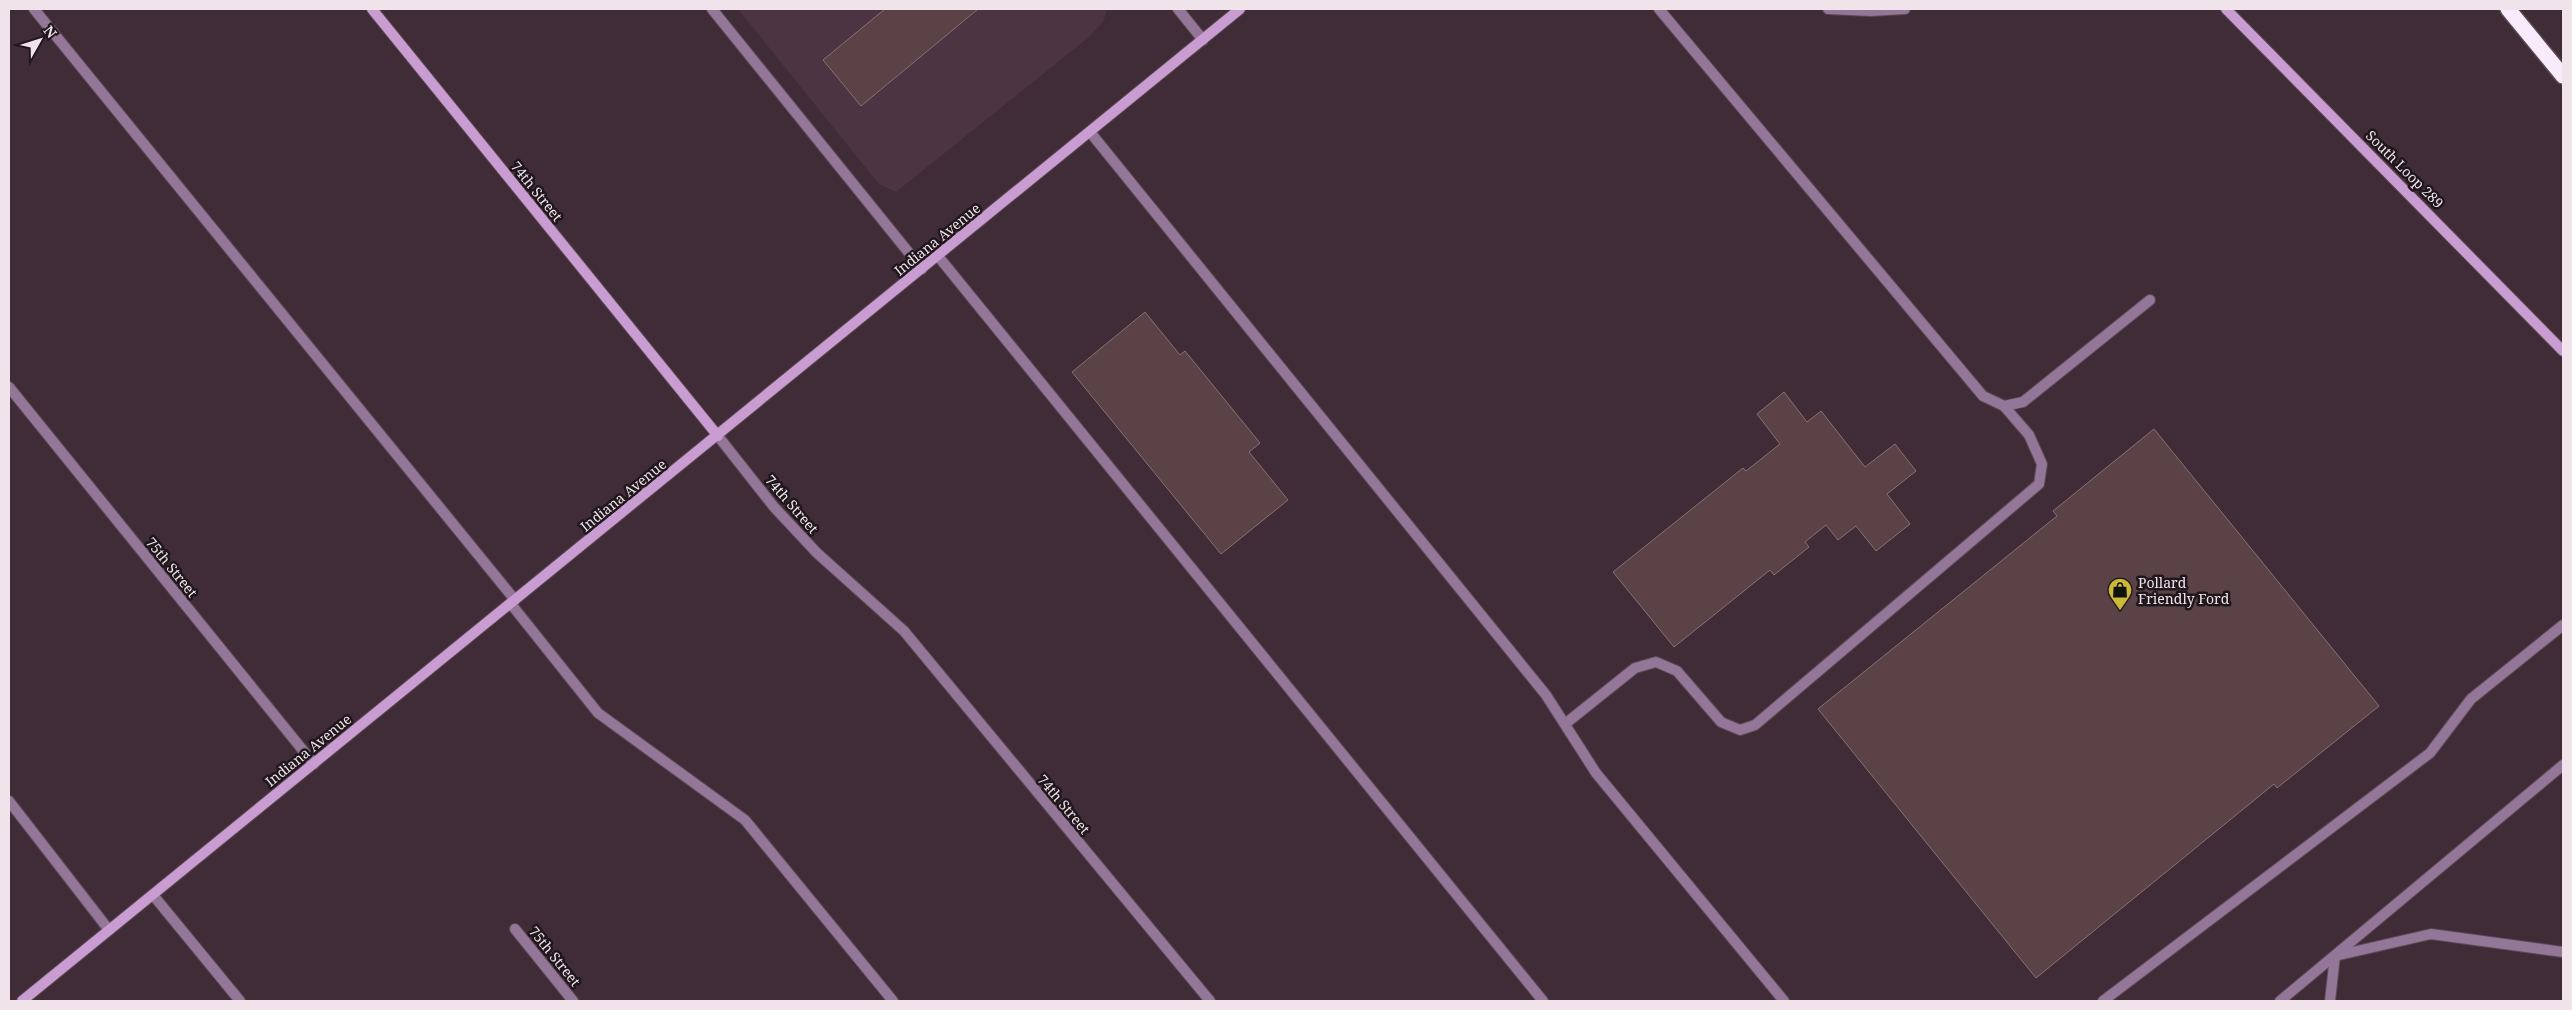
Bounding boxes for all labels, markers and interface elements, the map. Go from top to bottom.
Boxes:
north arrow [15,15,65,65]
text: N [40,21,61,42]
street label: South Loop 289 [2362,126,2448,212]
street label: 74th Street [507,157,567,225]
street label: Indiana Avenue [890,198,984,280]
street label: Indiana Avenue [576,454,670,536]
street label: 74th Street [761,471,823,538]
street label: 75th Street [142,533,202,601]
place label: Pollard Friendly Ford [2138,573,2230,608]
shop icon: Pollard Friendly Ford [2107,577,2133,611]
street label: Indiana Avenue [261,709,355,791]
street label: 74th Street [1034,770,1095,838]
street label: 75th Street [525,922,585,990]

